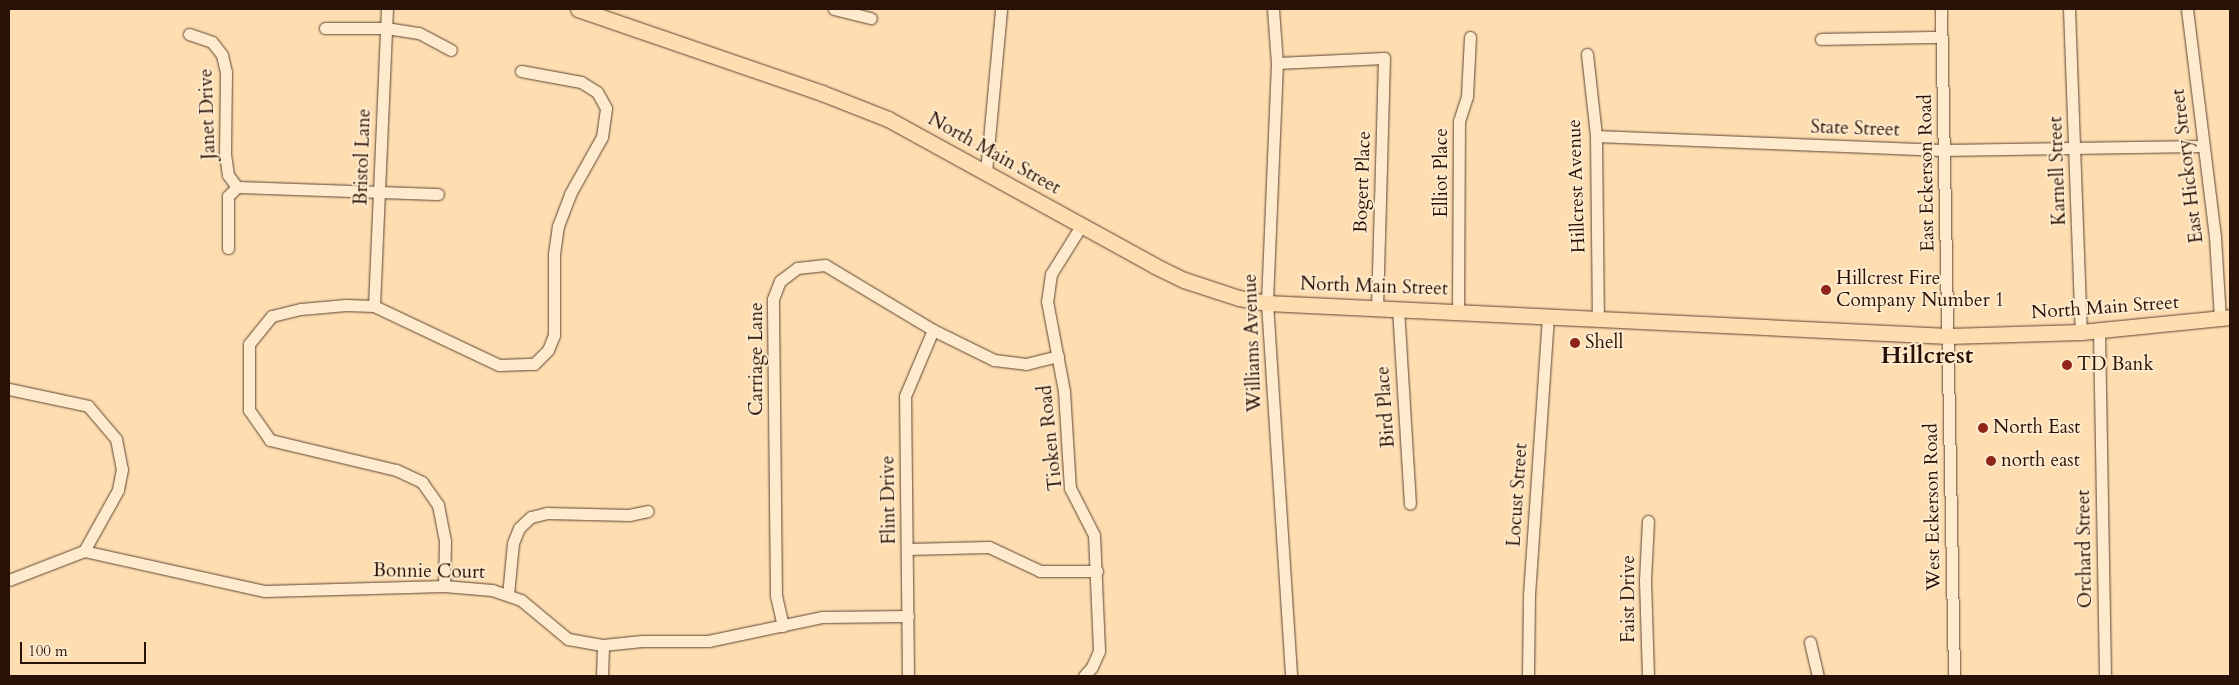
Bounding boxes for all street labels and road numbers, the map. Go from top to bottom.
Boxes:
street label: Janet Drive [195,68,221,160]
street label: East Hickory Street [2167,87,2209,245]
street label: East Eckerson Road [1914,94,1940,252]
street label: Bristol Lane [350,108,376,206]
street label: North Main Street [924,108,1064,200]
street label: State Street [1810,116,1900,142]
street label: Karnell Street [2045,116,2071,226]
street label: Hillcrest Avenue [1563,119,1591,253]
street label: Elliot Place [1431,128,1453,218]
street label: Bogert Place [1350,131,1376,233]
street label: Williams Avenue [1239,273,1267,413]
street label: North Main Street [1300,273,1448,301]
street label: North Main Street [2030,291,2180,325]
street label: Carriage Lane [746,302,768,416]
street label: Bird Place [1372,365,1400,449]
street label: Tioken Road [1034,384,1068,492]
street label: West Eckerson Road [1920,423,1946,591]
street label: Locust Street [1503,442,1533,548]
street label: Flint Drive [877,455,901,545]
street label: Orchard Street [2073,490,2097,608]
street label: Faist Drive [1618,555,1640,643]
street label: Bonnie Court [373,560,485,584]

